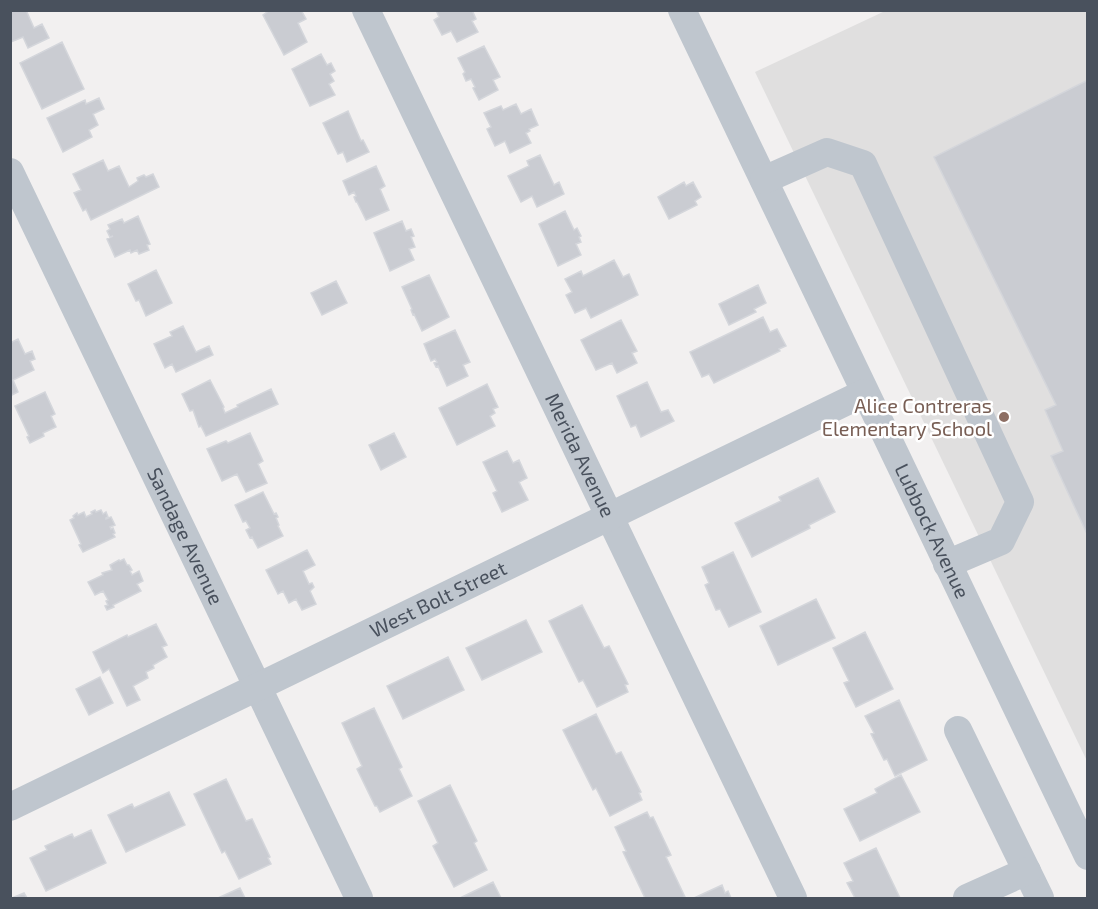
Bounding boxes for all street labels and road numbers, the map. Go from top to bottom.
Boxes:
street label: Merida Avenue [541,389,621,521]
street label: Lubbock Avenue [890,459,976,602]
street label: Sandage Avenue [143,463,229,608]
street label: West Bolt Street [366,555,510,642]

